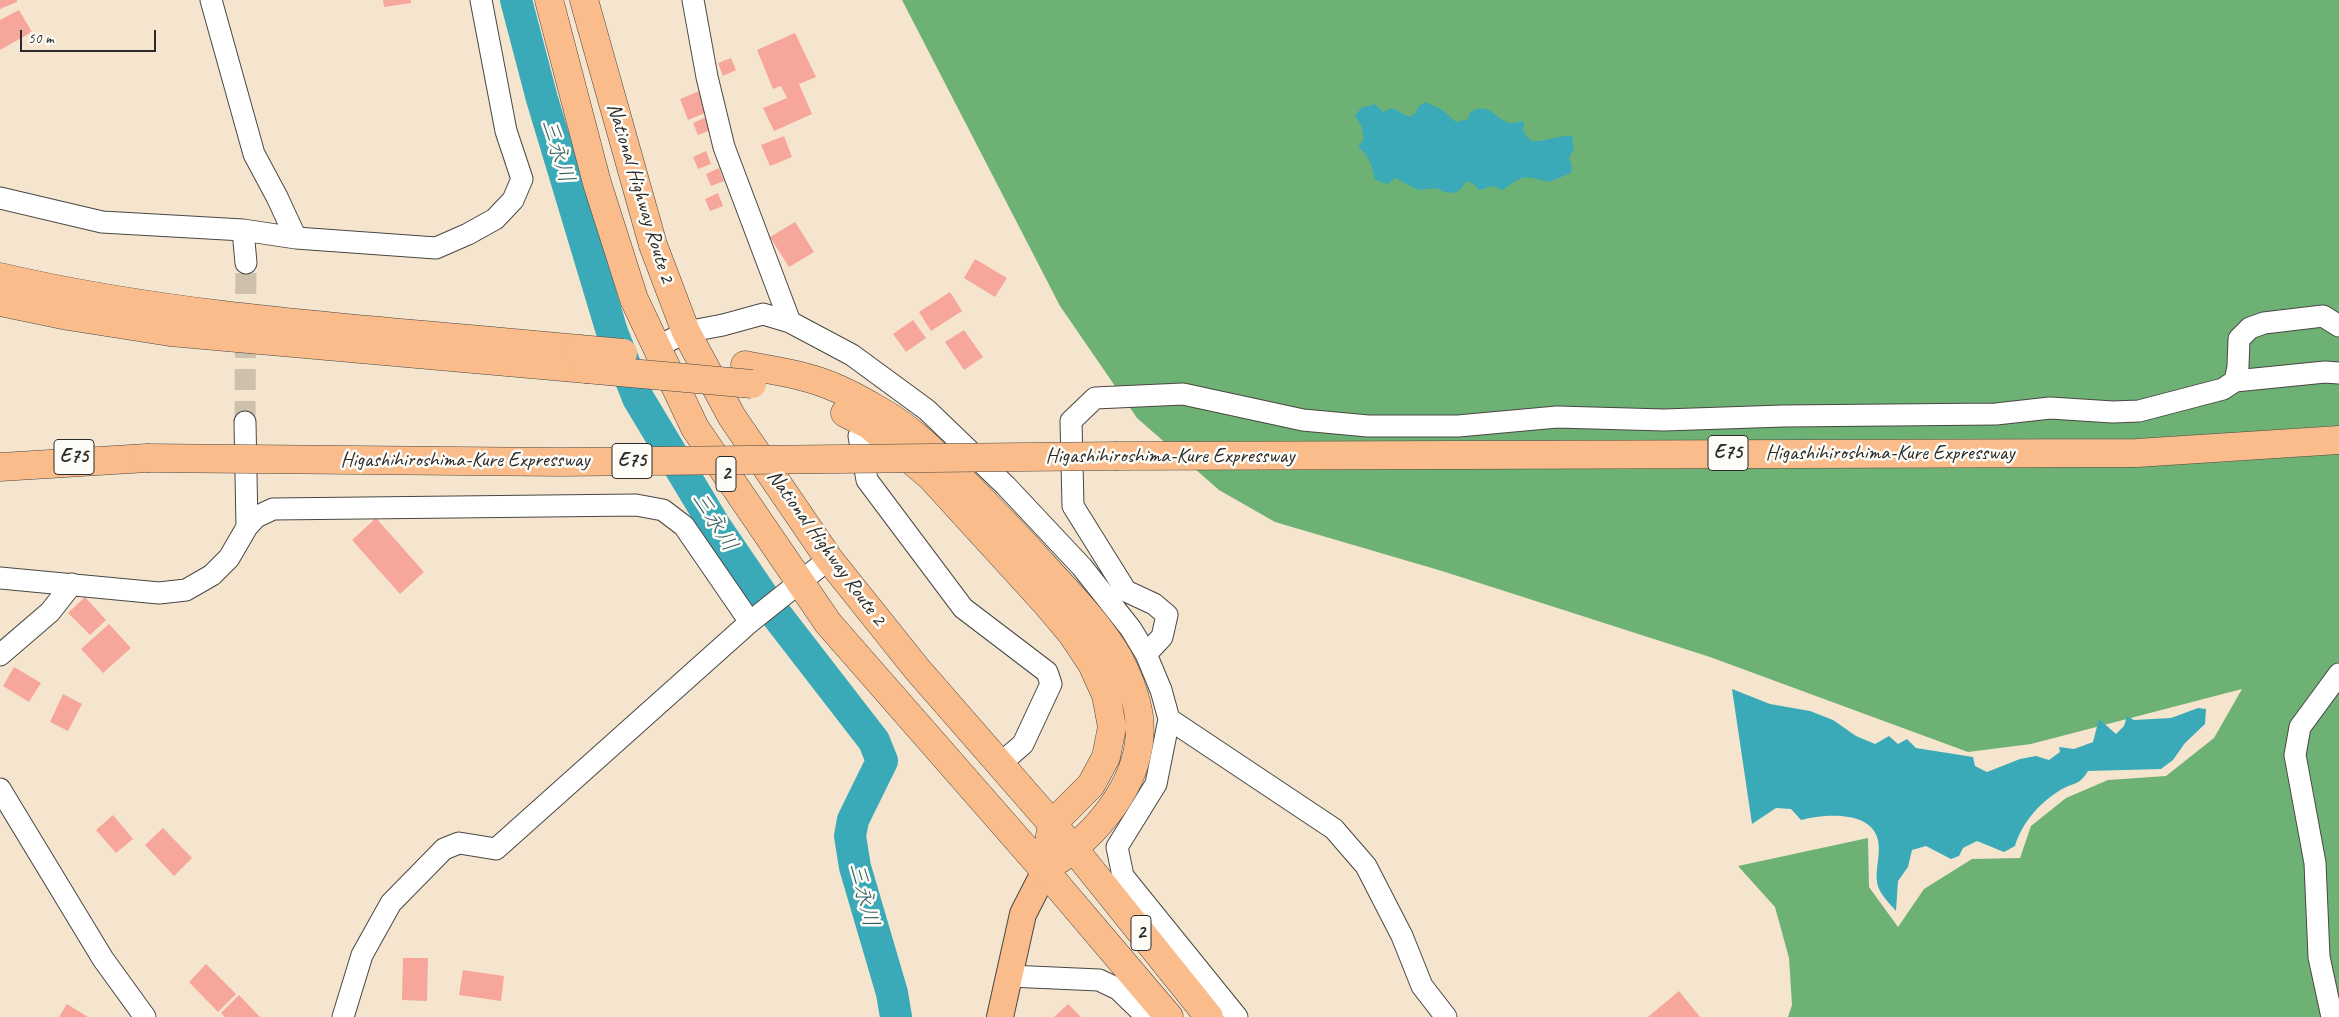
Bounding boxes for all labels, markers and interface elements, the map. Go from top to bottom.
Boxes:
scale bar [22,20,159,52]
text: 50 m [28,29,54,48]
street label: National Highway Route 2 [601,100,679,286]
water label: 三永川 [535,116,579,186]
road number: E75 [1708,436,1748,470]
road number: E75 [54,440,94,474]
street label: Higashihiroshima-Kure Expressway [1766,440,2014,466]
street label: Higashihiroshima-Kure Expressway [1046,443,1294,469]
road number: E75 [612,444,652,478]
street label: Higashihiroshima-Kure Expressway [341,447,589,473]
road number: 2 [716,456,736,492]
street label: National Highway Route 2 [761,465,891,631]
water label: 三永川 [685,487,743,557]
water label: 三永川 [842,860,884,930]
road number: 2 [1131,916,1151,950]

